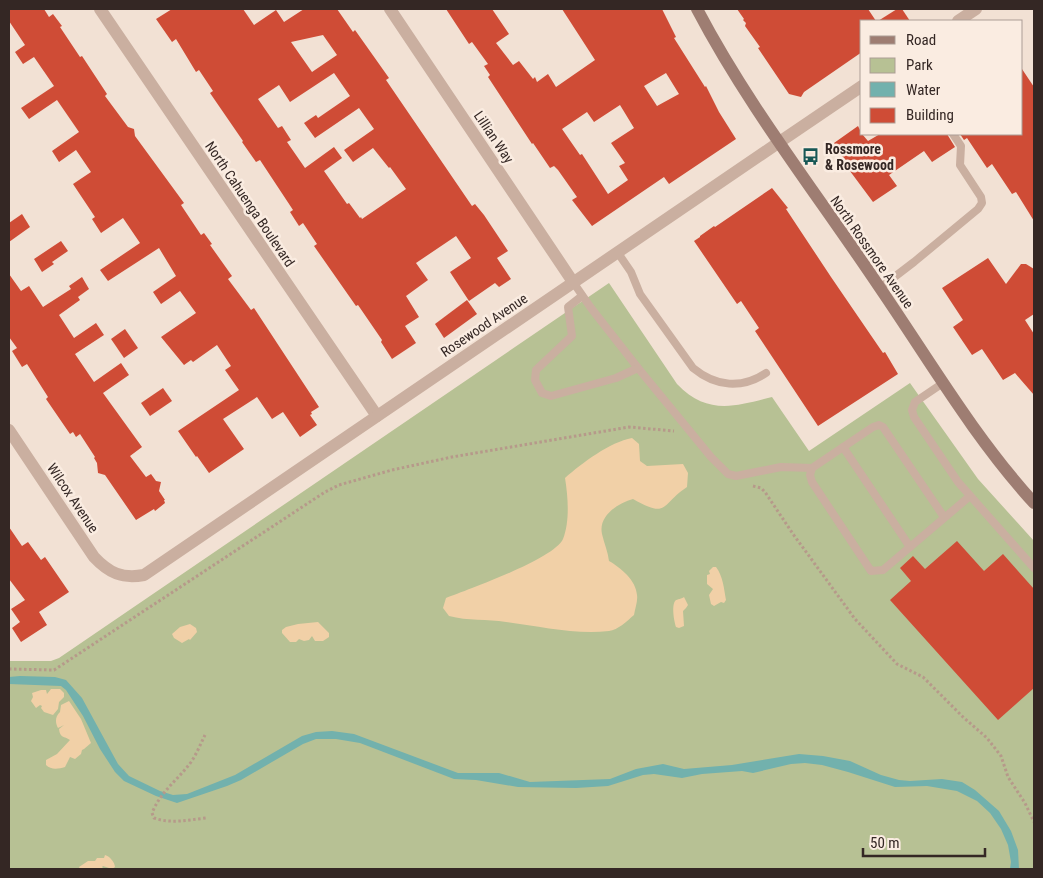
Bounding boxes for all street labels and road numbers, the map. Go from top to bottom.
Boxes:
street label: Lillian Way [471,108,517,166]
street label: North Cahuenga Boulevard [202,138,298,270]
street label: North Rossmore Avenue [827,193,917,312]
street label: Rosewood Avenue [438,290,531,360]
street label: Wilcox Avenue [44,460,102,536]

